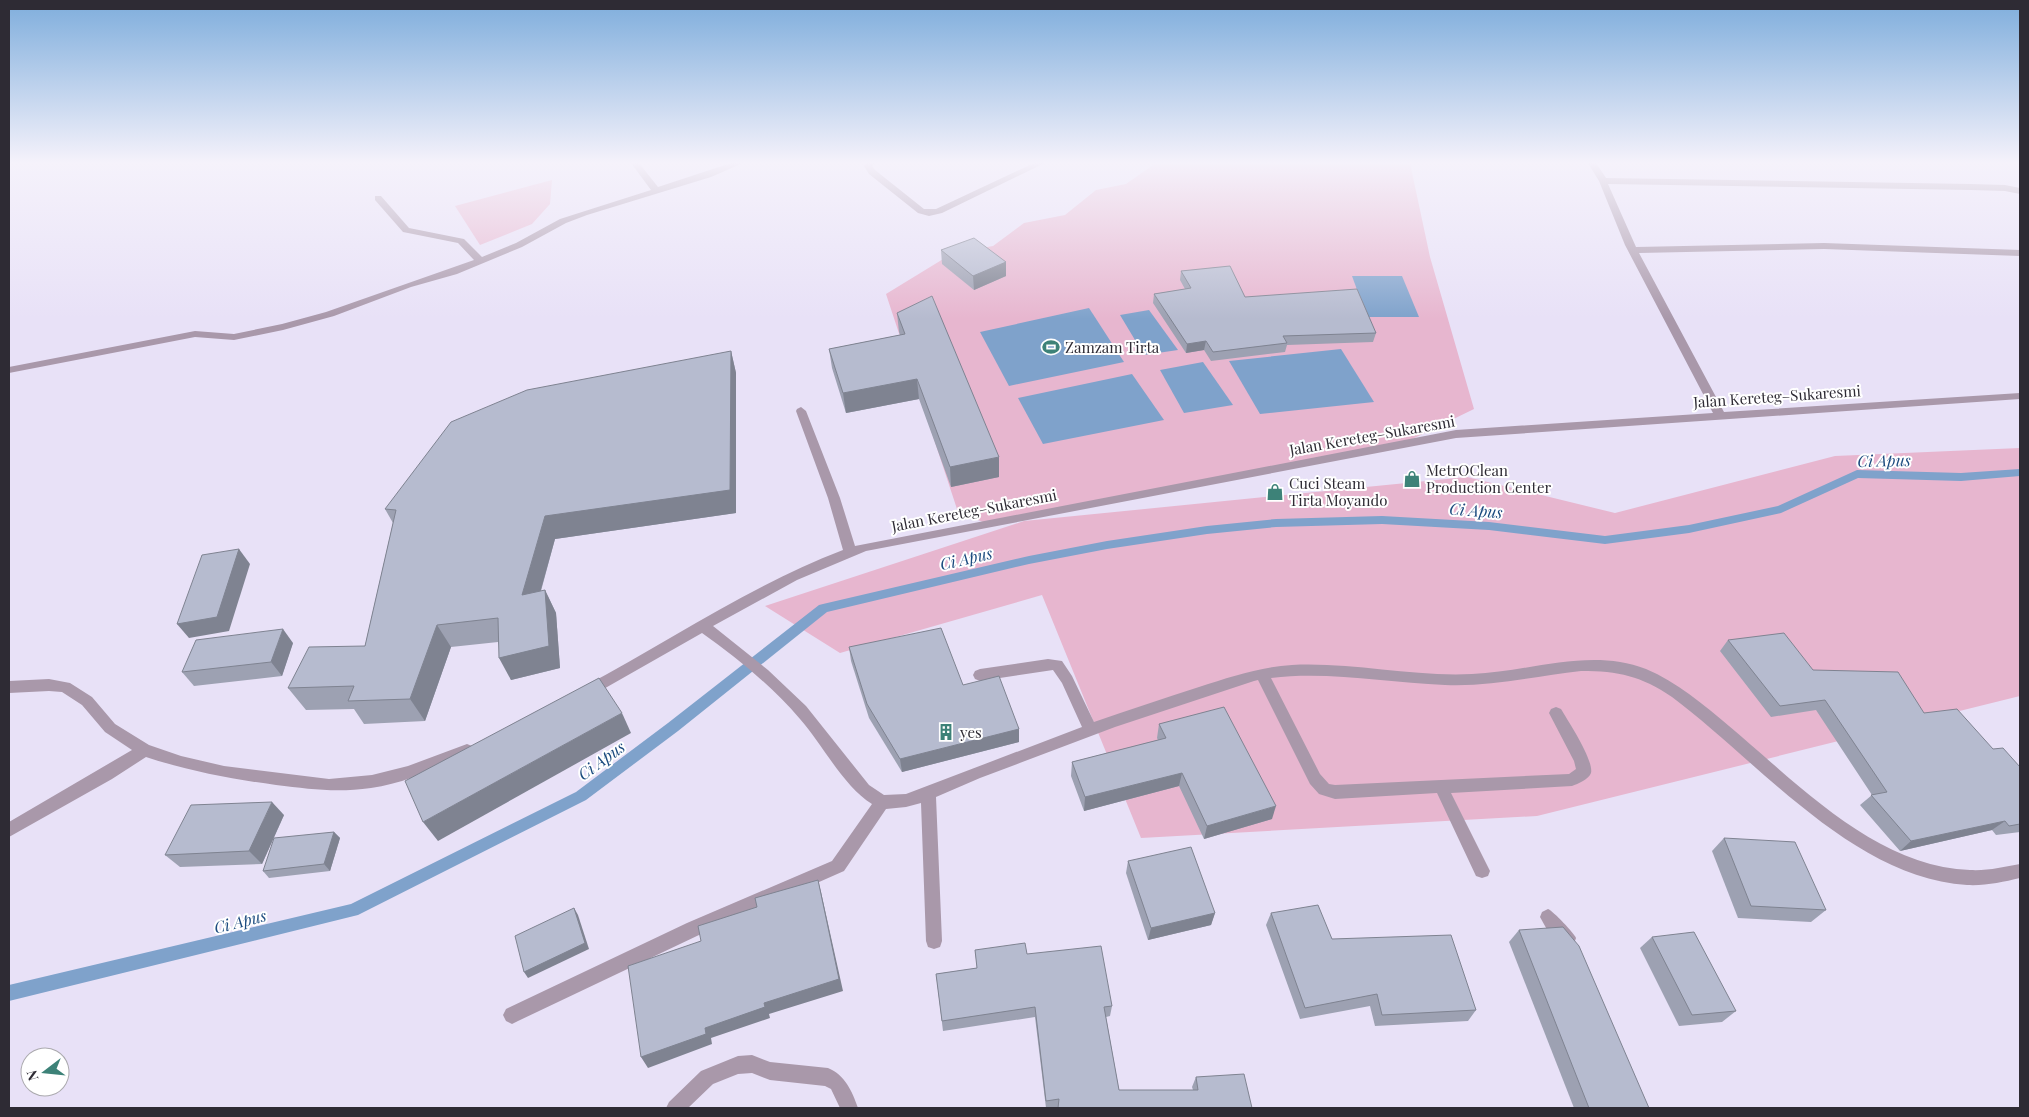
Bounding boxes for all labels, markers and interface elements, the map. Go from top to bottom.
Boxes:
sports icon: Zamzam Tirta [1041,337,1061,357]
place label: Zamzam Tirta [1065,337,1160,357]
street label: Jalan Kereteg–Sukaresmi [1692,380,1862,412]
street label: Jalan Kereteg–Sukaresmi [1287,410,1457,460]
water label: Ci Apus [1857,449,1911,471]
place label: MetrOClean Production Center [1426,460,1551,497]
shop icon: MetrOClean Production Center [1402,469,1422,489]
place label: Cuci Steam Tirta Moyando [1289,473,1387,510]
shop icon: Cuci Steam Tirta Moyando [1265,482,1285,502]
street label: Jalan Kereteg–Sukaresmi [889,484,1059,536]
water label: Ci Apus [1449,498,1503,522]
water label: Ci Apus [938,542,994,574]
building icon: yes [936,722,956,742]
place label: yes [959,722,982,742]
water label: Ci Apus [573,736,629,784]
water label: Ci Apus [212,904,268,938]
north arrow [20,1047,70,1097]
text: N [21,1068,43,1083]

